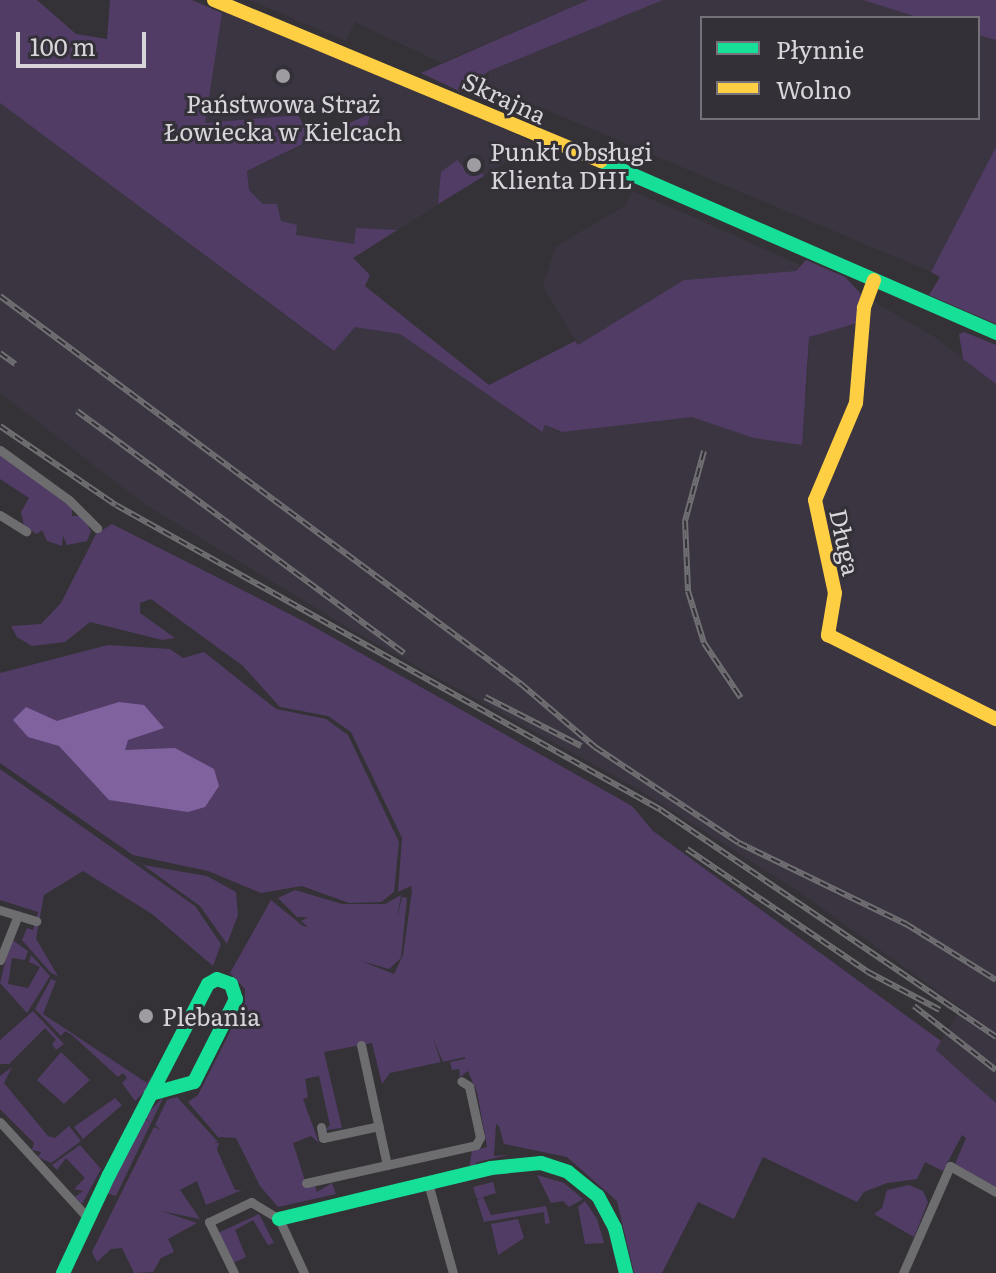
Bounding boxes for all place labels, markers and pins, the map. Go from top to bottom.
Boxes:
marker: Państwowa Straż Łowiecka w Kielcach [274,67,292,85]
place label: Państwowa Straż Łowiecka w Kielcach [164,89,402,145]
place label: Punkt Obsługi Klienta DHL [490,137,652,193]
marker: Punkt Obsługi Klienta DHL [465,156,483,174]
place label: Plebania [162,1002,260,1030]
marker: Plebania [137,1007,155,1025]

